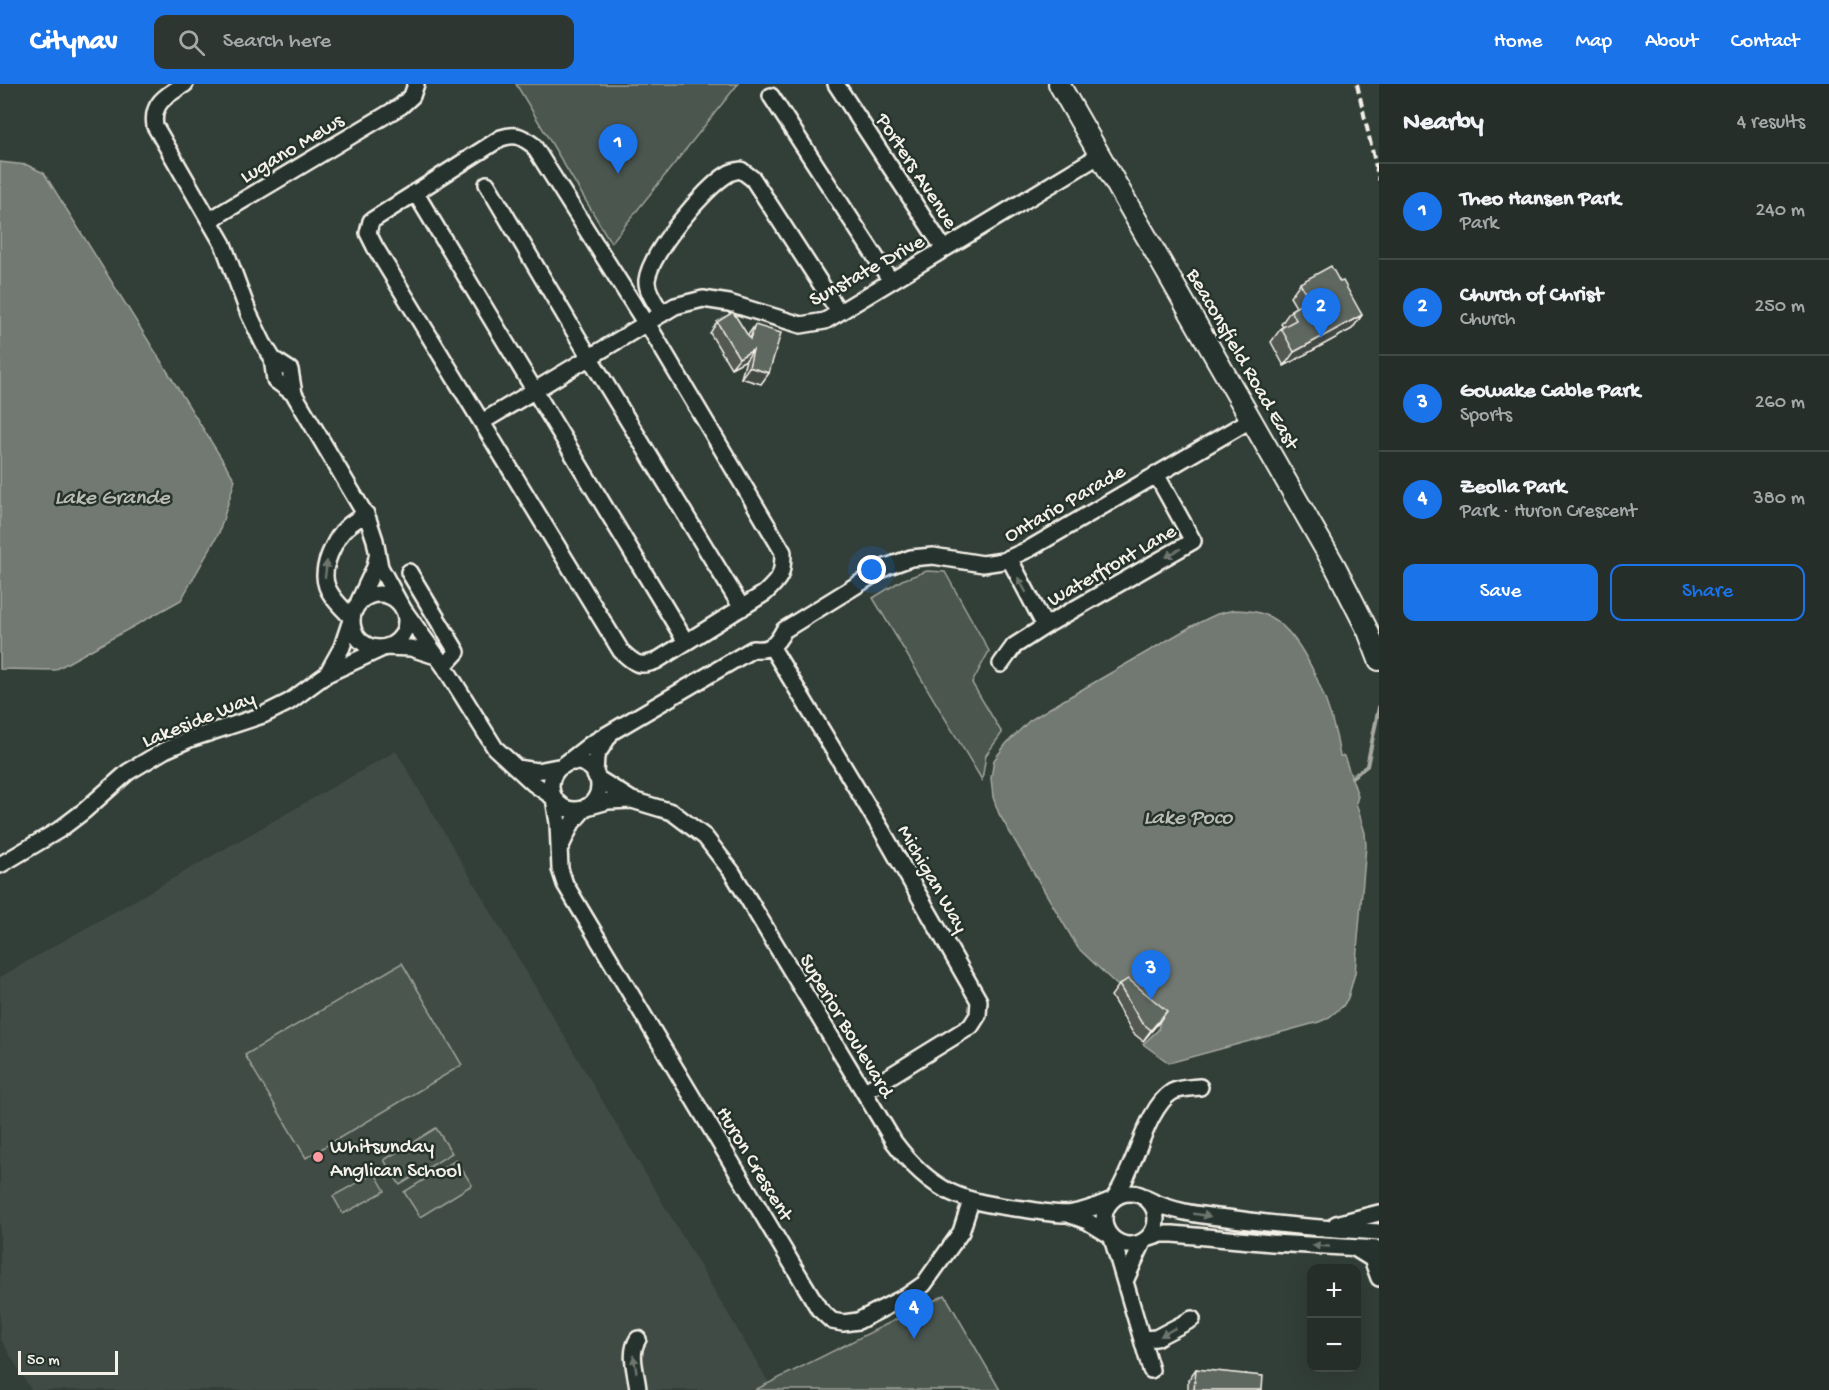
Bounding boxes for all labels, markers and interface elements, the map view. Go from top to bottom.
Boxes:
search box [154,15,574,69]
text: Citynav [30,26,118,59]
icon: search [175,26,208,59]
text: Search here [223,29,331,55]
text: Home [1494,30,1542,55]
text: Map [1575,30,1612,55]
text: About [1645,30,1698,55]
text: Contact [1731,30,1799,55]
text: Nearby [1403,108,1484,139]
street label: Lugano Mews [236,109,350,191]
street label: Porters Avenue [868,109,962,235]
text: 4 results [1737,112,1805,135]
pin: 1 [598,124,638,174]
text: Theo Hansen Park [1460,187,1621,213]
text: 1 [1418,200,1427,223]
text: 240 m [1755,200,1805,223]
text: Park [1460,213,1498,236]
street label: Sunstate Drive [806,230,931,314]
street label: Beaconsfield Road East [1178,264,1304,457]
text: Church of Christ [1460,283,1603,309]
pin: 2 [1302,288,1340,338]
text: 2 [1418,296,1427,319]
text: 250 m [1754,296,1805,319]
text: Church [1460,309,1516,332]
text: Gowake Cable Park [1460,379,1640,405]
text: 3 [1417,392,1428,415]
text: 260 m [1755,392,1805,415]
text: Sports [1460,405,1512,428]
street label: Ontario Parade [1001,460,1132,550]
text: Zeolla Park [1460,475,1566,501]
water label: Lake Grande [54,486,171,512]
text: 4 [1418,488,1427,511]
text: 380 m [1753,488,1805,511]
text: Park · Huron Crescent [1460,501,1637,524]
street label: Waterfront Lane [1044,519,1183,614]
one-way arrow [1164,548,1181,558]
your location [857,555,886,584]
one-way arrow [321,559,331,578]
button: Save [1403,564,1598,621]
button: Share [1610,564,1805,621]
one-way arrow [1017,576,1027,593]
street label: Lakeside Way [139,687,260,755]
water label: Lake Poco [1143,806,1234,832]
street label: Michigan Way [890,821,972,938]
street label: Superior Boulevard [792,950,899,1105]
pin: 3 [1132,950,1170,1000]
street label: Huron Crescent [709,1103,798,1229]
place label: Whitsunday Anglican School [330,1136,462,1185]
marker: Whitsunday Anglican School [311,1150,325,1164]
one-way arrow [1193,1210,1212,1219]
one-way arrow [1311,1241,1330,1251]
map controls [1307,1264,1361,1372]
button: + [1307,1264,1361,1318]
pin: 4 [894,1290,934,1339]
button: − [1307,1318,1361,1372]
one-way arrow [1159,1327,1176,1337]
scale bar [18,1348,118,1376]
text: 50 m [27,1352,60,1371]
one-way arrow [630,1354,639,1373]

